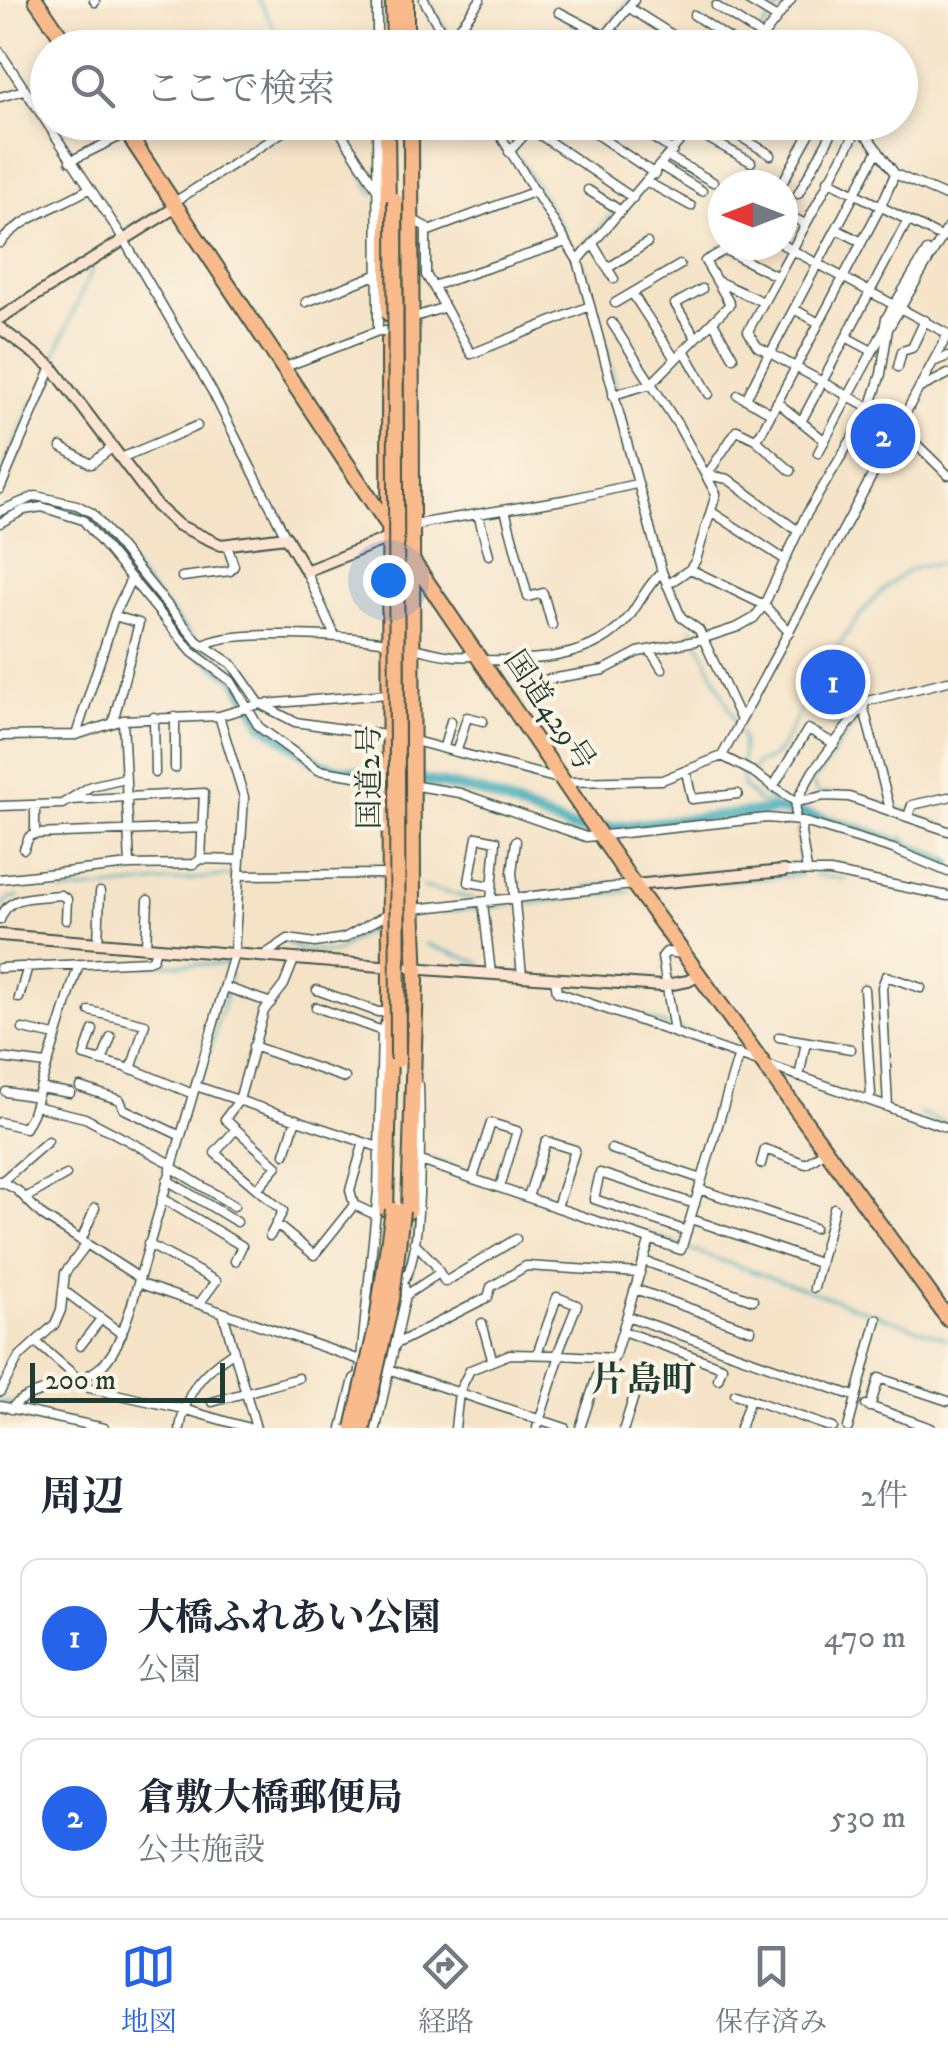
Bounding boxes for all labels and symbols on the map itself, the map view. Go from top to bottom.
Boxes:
north arrow [708,170,798,260]
pin: 2 [850,398,916,474]
your location [363,555,414,606]
street label: 国道429号 [495,644,603,778]
pin: 1 [800,644,866,720]
street label: 国道2号 [352,725,389,829]
scale bar [30,1358,225,1402]
district label: 片島町 [591,1359,697,1403]

